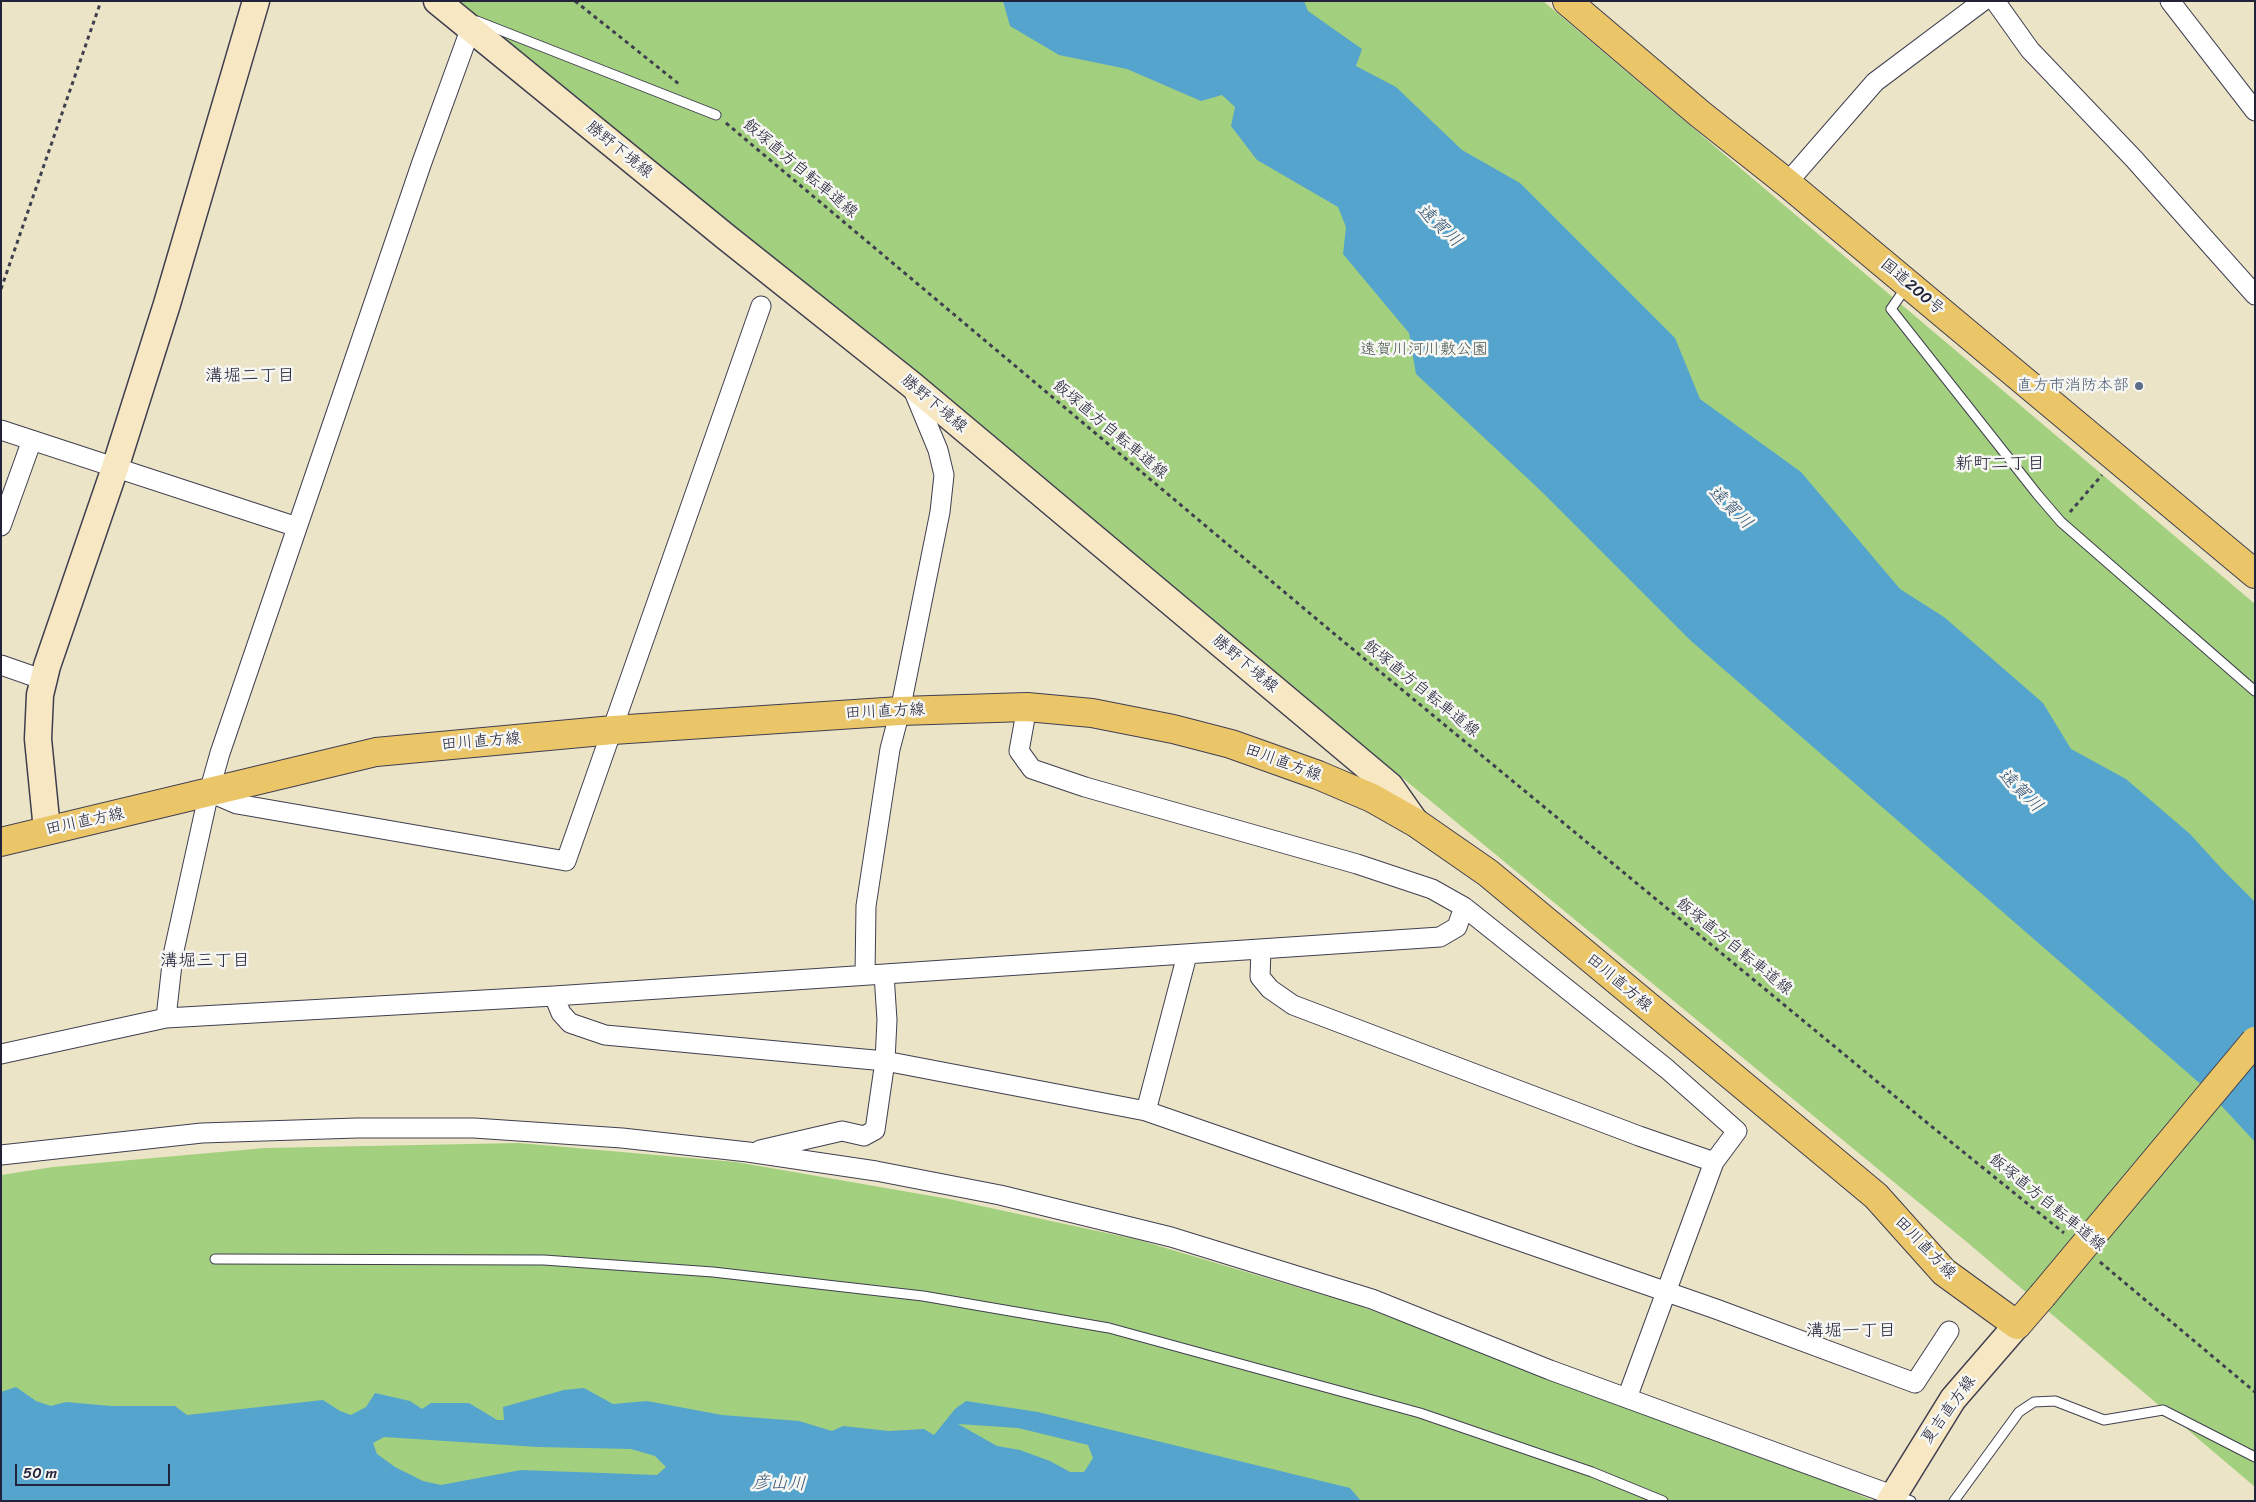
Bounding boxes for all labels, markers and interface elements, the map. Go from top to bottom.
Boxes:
street label: 飯塚直方自転車道線 [739,115,861,223]
street label: 勝野下境線 [582,117,656,183]
water label: 遠賀川 [1412,200,1466,252]
street label: 国道200号 [1876,255,1948,319]
park label: 遠賀川河川敷公園 [1360,340,1488,360]
district label: 溝堀二丁目 [205,365,295,387]
street label: 勝野下境線 [897,371,971,437]
street label: 飯塚直方自転車道線 [1049,376,1171,484]
place label: 直方市消防本部 [2017,376,2129,396]
marker: 直方市消防本部 [2133,380,2145,392]
district label: 新町二丁目 [1955,453,2045,475]
water label: 遠賀川 [1703,481,1757,535]
street label: 勝野下境線 [1208,631,1282,697]
street label: 飯塚直方自転車道線 [1359,636,1483,742]
street label: 田川直方線 [845,700,925,724]
street label: 田川直方線 [440,729,522,755]
street label: 田川直方線 [1242,740,1324,786]
water label: 遠賀川 [1993,764,2047,818]
street label: 田川直方線 [44,804,126,840]
street label: 飯塚直方自転車道線 [1672,894,1796,1000]
district label: 溝堀三丁目 [160,950,250,972]
street label: 田川直方線 [1582,950,1656,1016]
street label: 飯塚直方自転車道線 [1985,1150,2109,1256]
street label: 田川直方線 [1890,1213,1960,1283]
district label: 溝堀一丁目 [1806,1320,1896,1342]
street label: 夏吉直方線 [1918,1372,1980,1448]
scale bar [18,1454,172,1486]
text: 50 m [23,1460,57,1486]
water label: 彦山川 [752,1472,806,1496]

